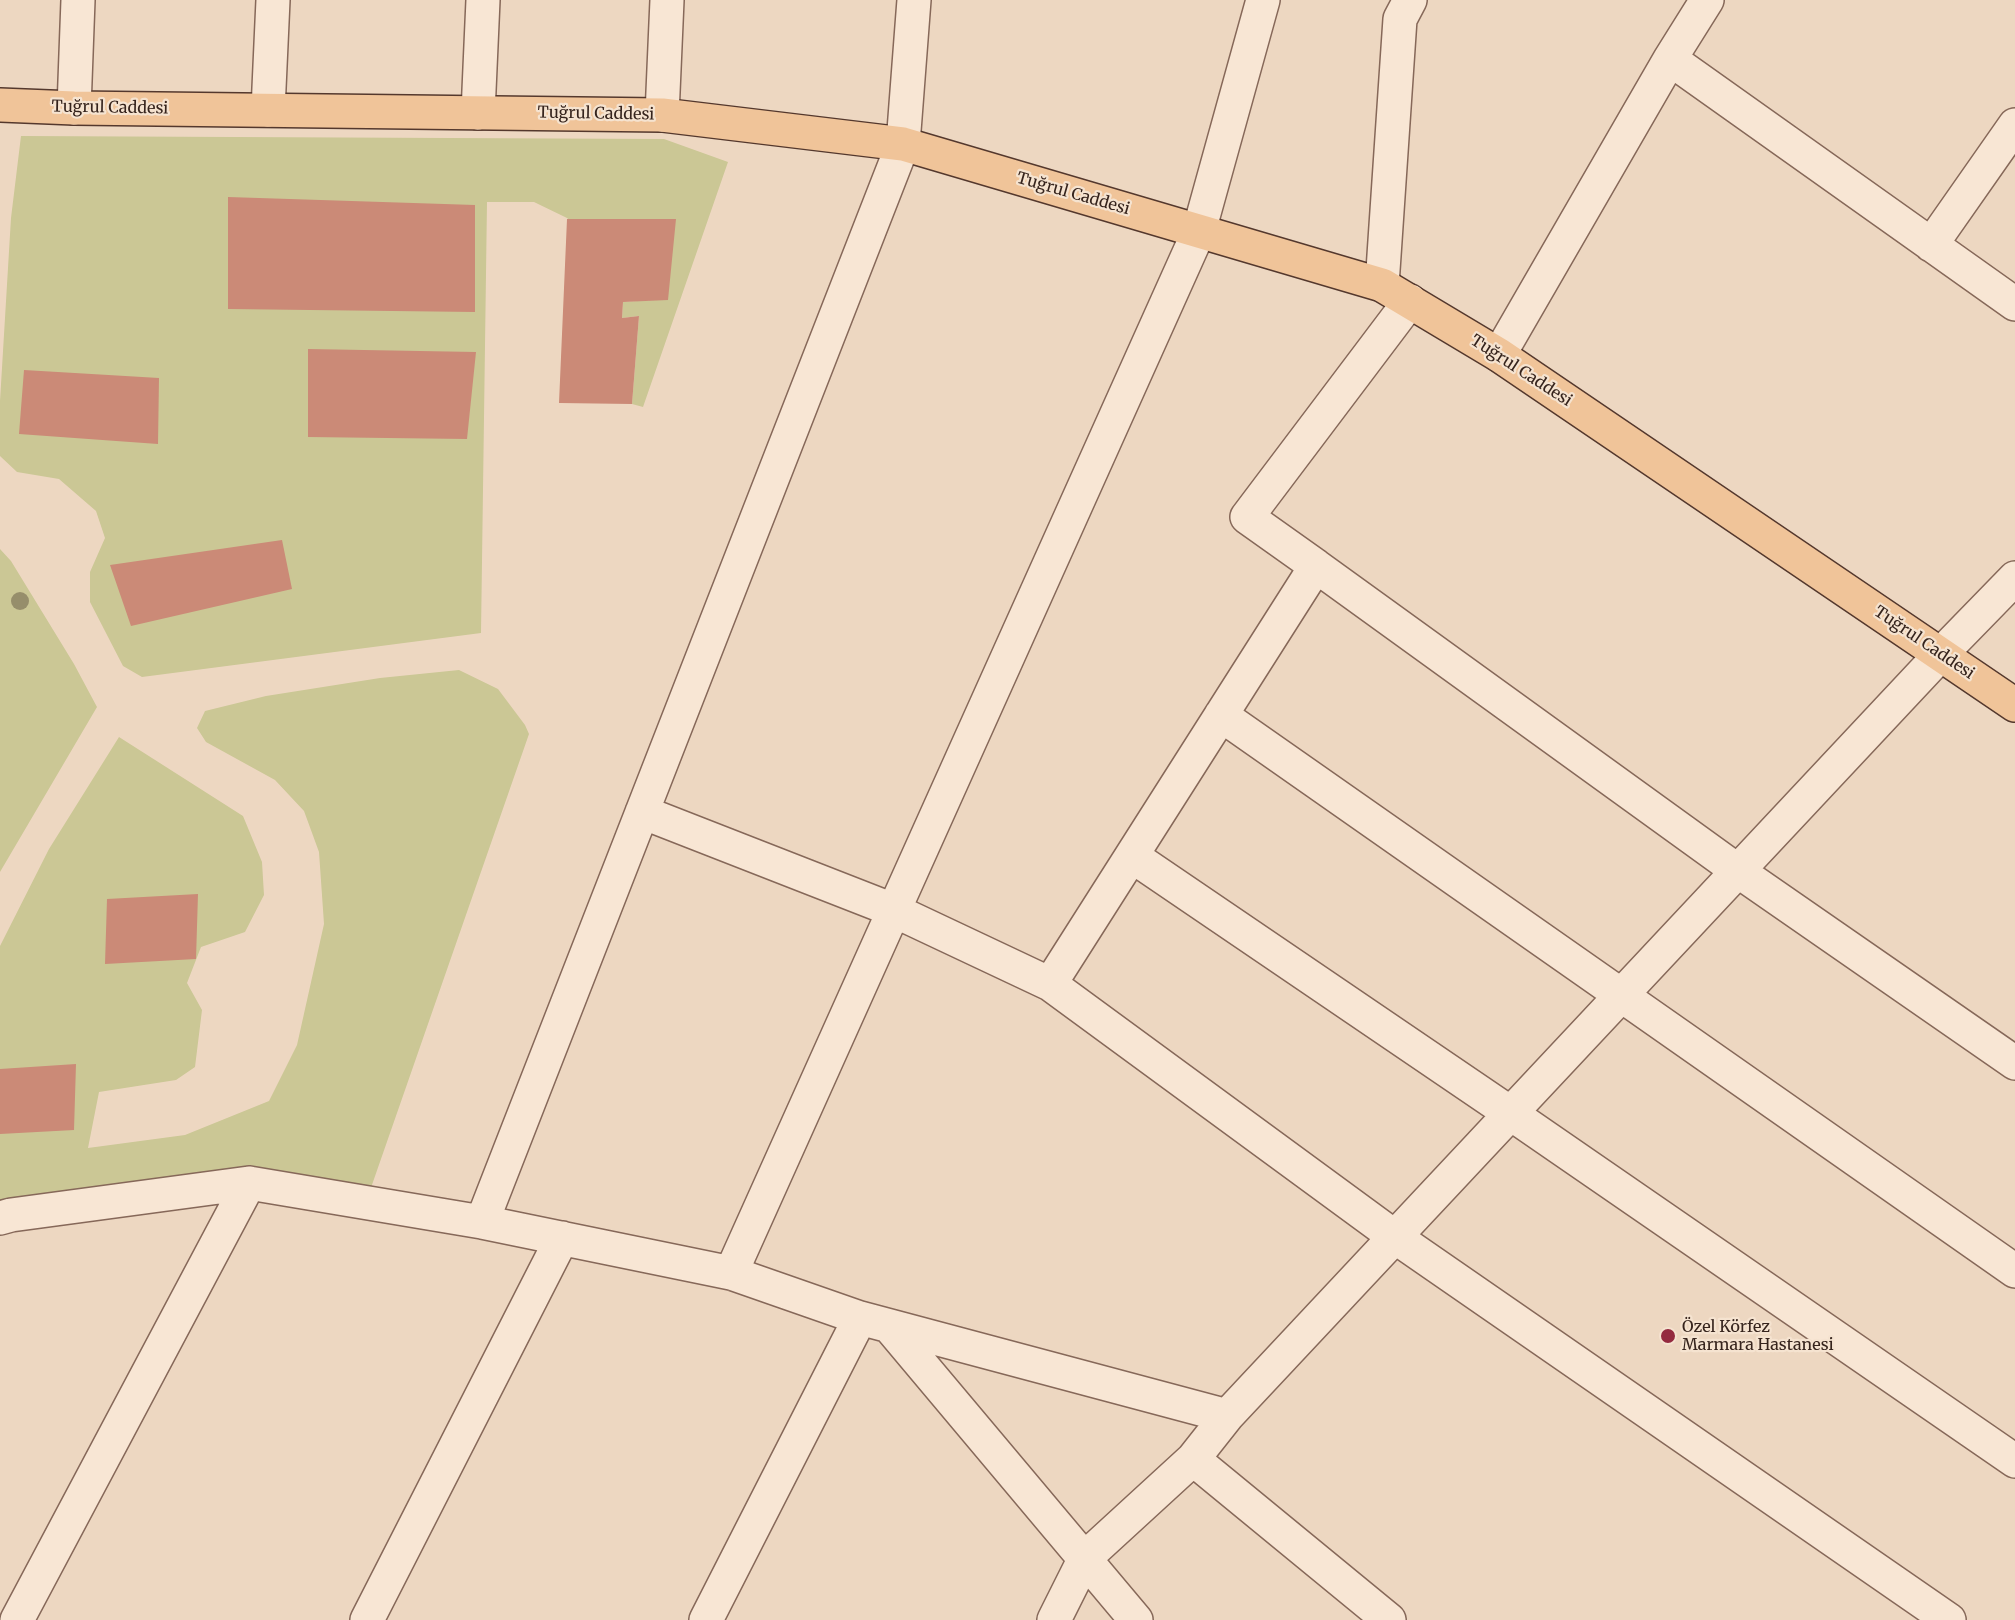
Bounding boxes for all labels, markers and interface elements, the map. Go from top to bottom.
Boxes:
street label: Tuğrul Caddesi [51,97,169,119]
street label: Tuğrul Caddesi [537,103,655,125]
street label: Tuğrul Caddesi [1014,169,1132,219]
street label: Tuğrul Caddesi [1467,331,1575,411]
street label: Tuğrul Caddesi [1870,602,1978,684]
place label: Özel Körfez Marmara Hastanesi [1682,1317,1834,1355]
marker: Özel Körfez Marmara Hastanesi [1659,1327,1677,1345]

